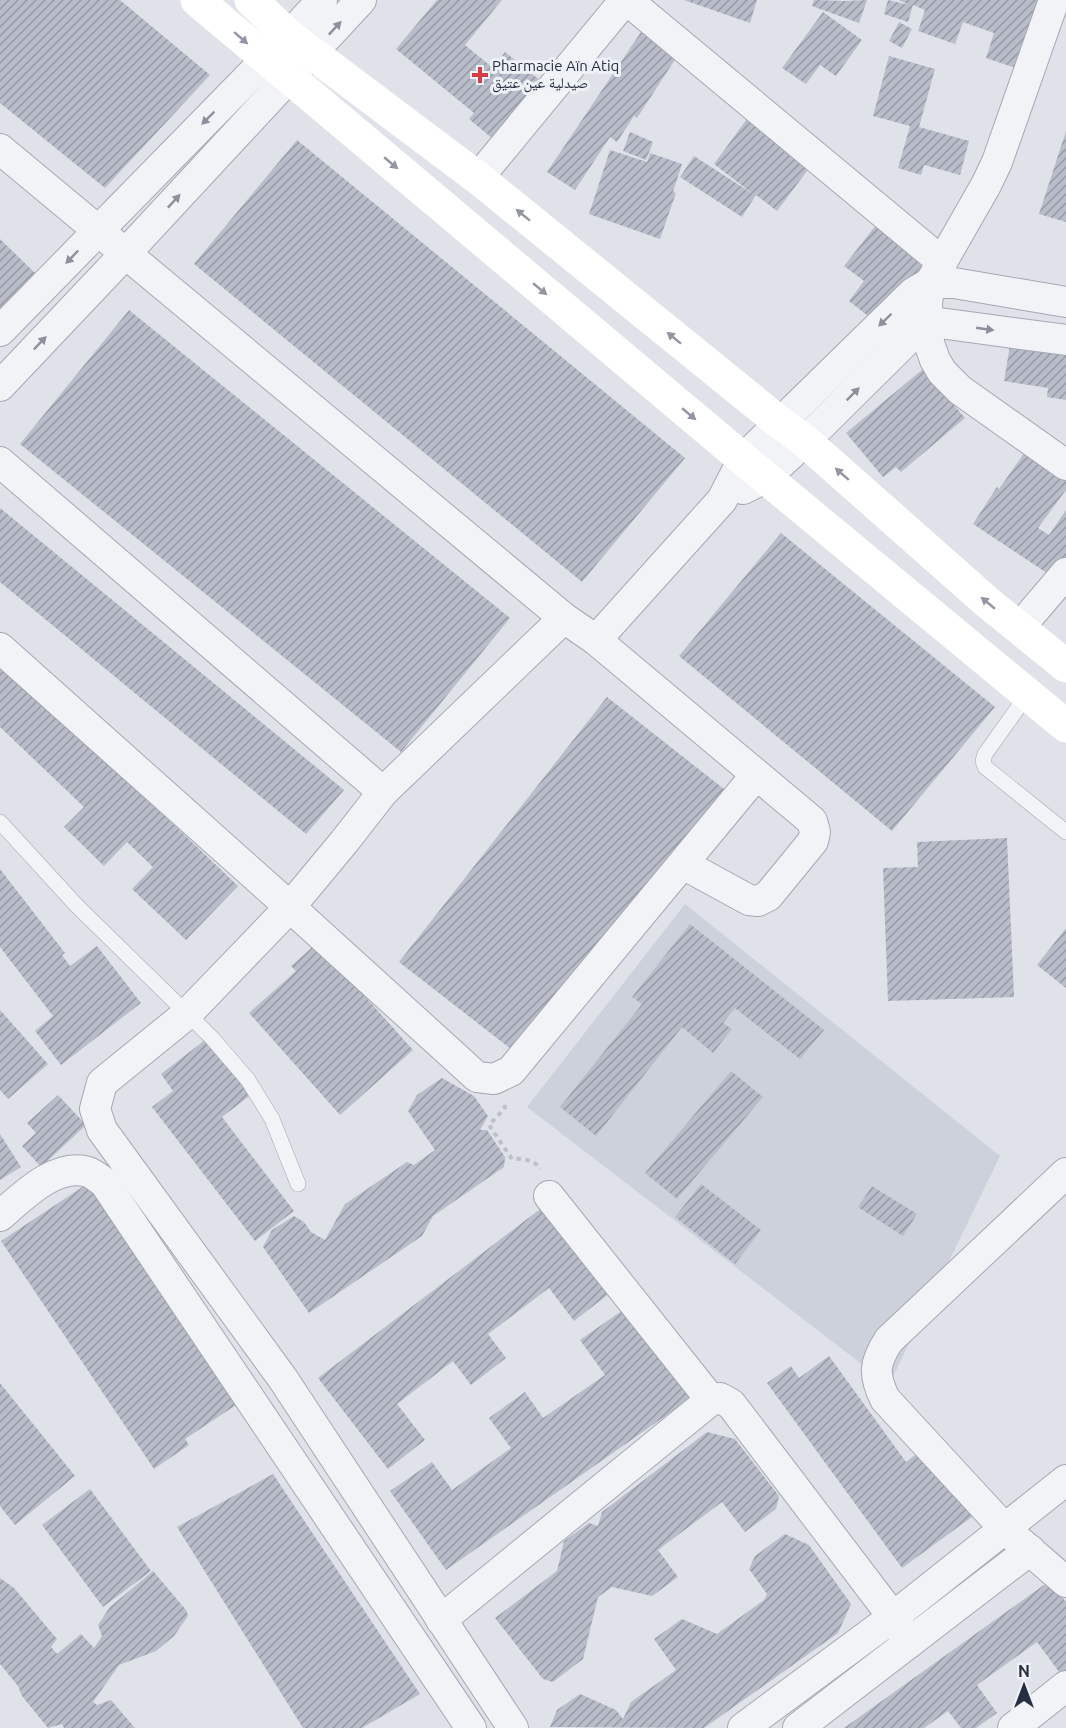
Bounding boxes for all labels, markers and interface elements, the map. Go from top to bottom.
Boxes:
one-way arrow [328,20,342,35]
one-way arrow [233,31,248,44]
place label: Pharmacie Aïn Atiq صيدلية عين عتيق [492,57,619,93]
marker: Pharmacie Aïn Atiq صيدلية عين عتيق [473,68,487,82]
one-way arrow [202,110,216,124]
one-way arrow [383,156,398,169]
one-way arrow [167,194,181,209]
one-way arrow [515,208,531,221]
one-way arrow [65,249,79,263]
one-way arrow [532,282,548,295]
one-way arrow [878,313,893,327]
one-way arrow [975,325,994,334]
one-way arrow [667,332,682,344]
one-way arrow [33,337,47,351]
one-way arrow [845,387,859,401]
one-way arrow [681,407,696,420]
one-way arrow [835,468,850,481]
one-way arrow [981,597,996,610]
north arrow [994,1656,1054,1716]
text: N [1018,1662,1030,1680]

